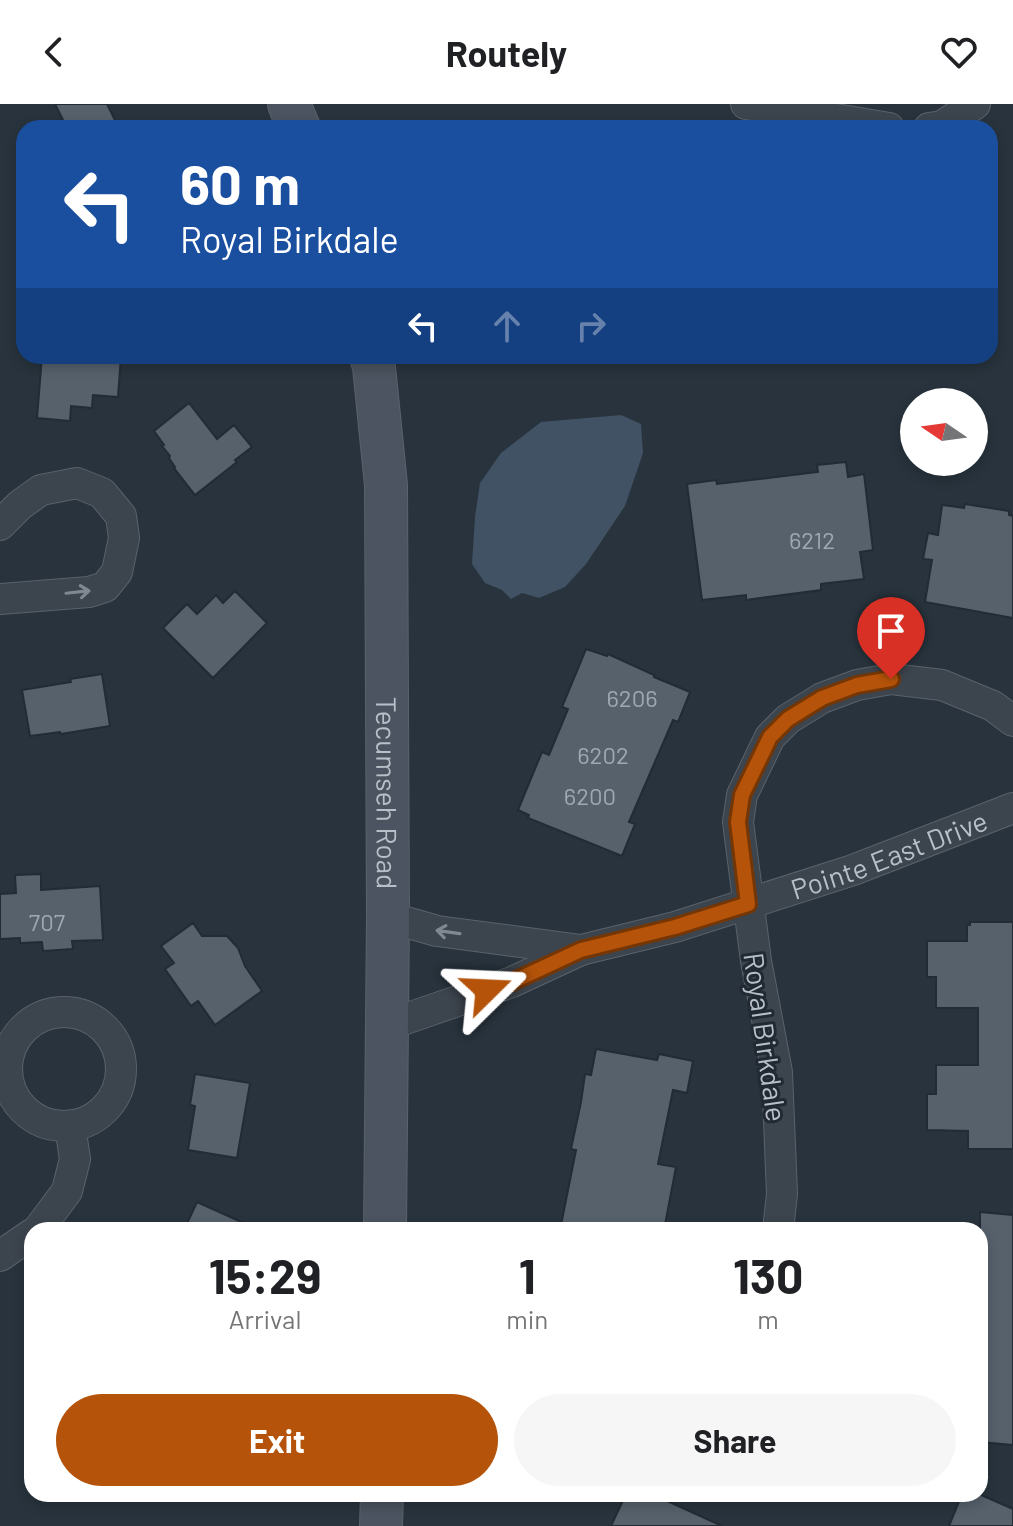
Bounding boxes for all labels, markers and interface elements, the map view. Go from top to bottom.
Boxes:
icon: back [32,30,76,74]
icon: heart [937,30,981,74]
text: Routely [446,31,567,74]
text: 60 m [180,149,300,216]
icon: left [48,152,152,256]
text: Royal Birkdale [180,217,399,260]
icon: left [401,304,445,348]
icon: ahead [485,304,529,348]
icon: right [569,304,613,348]
north arrow [900,388,988,476]
map controls [900,388,988,476]
house number: 6212 [789,525,835,554]
one-way arrow [64,585,91,600]
pin [857,597,925,679]
icon: arrive [869,609,913,653]
house number: 6206 [606,683,658,712]
street label: Tecumseh Road [370,697,405,889]
house number: 6202 [577,740,629,769]
house number: 6200 [564,781,616,810]
street label: Pointe East Drive [786,803,992,906]
house number: 707 [29,907,65,936]
one-way arrow [436,924,461,939]
position arrow [445,948,529,1032]
street label: Royal Birkdale [737,950,795,1124]
text: 15:29 [209,1246,321,1304]
text: 1 [519,1246,536,1304]
text: 130 [733,1246,803,1304]
text: Arrival [229,1303,301,1334]
text: min [506,1303,548,1334]
text: m [757,1303,779,1334]
button: Exit [56,1394,498,1486]
button: Share [514,1394,956,1486]

